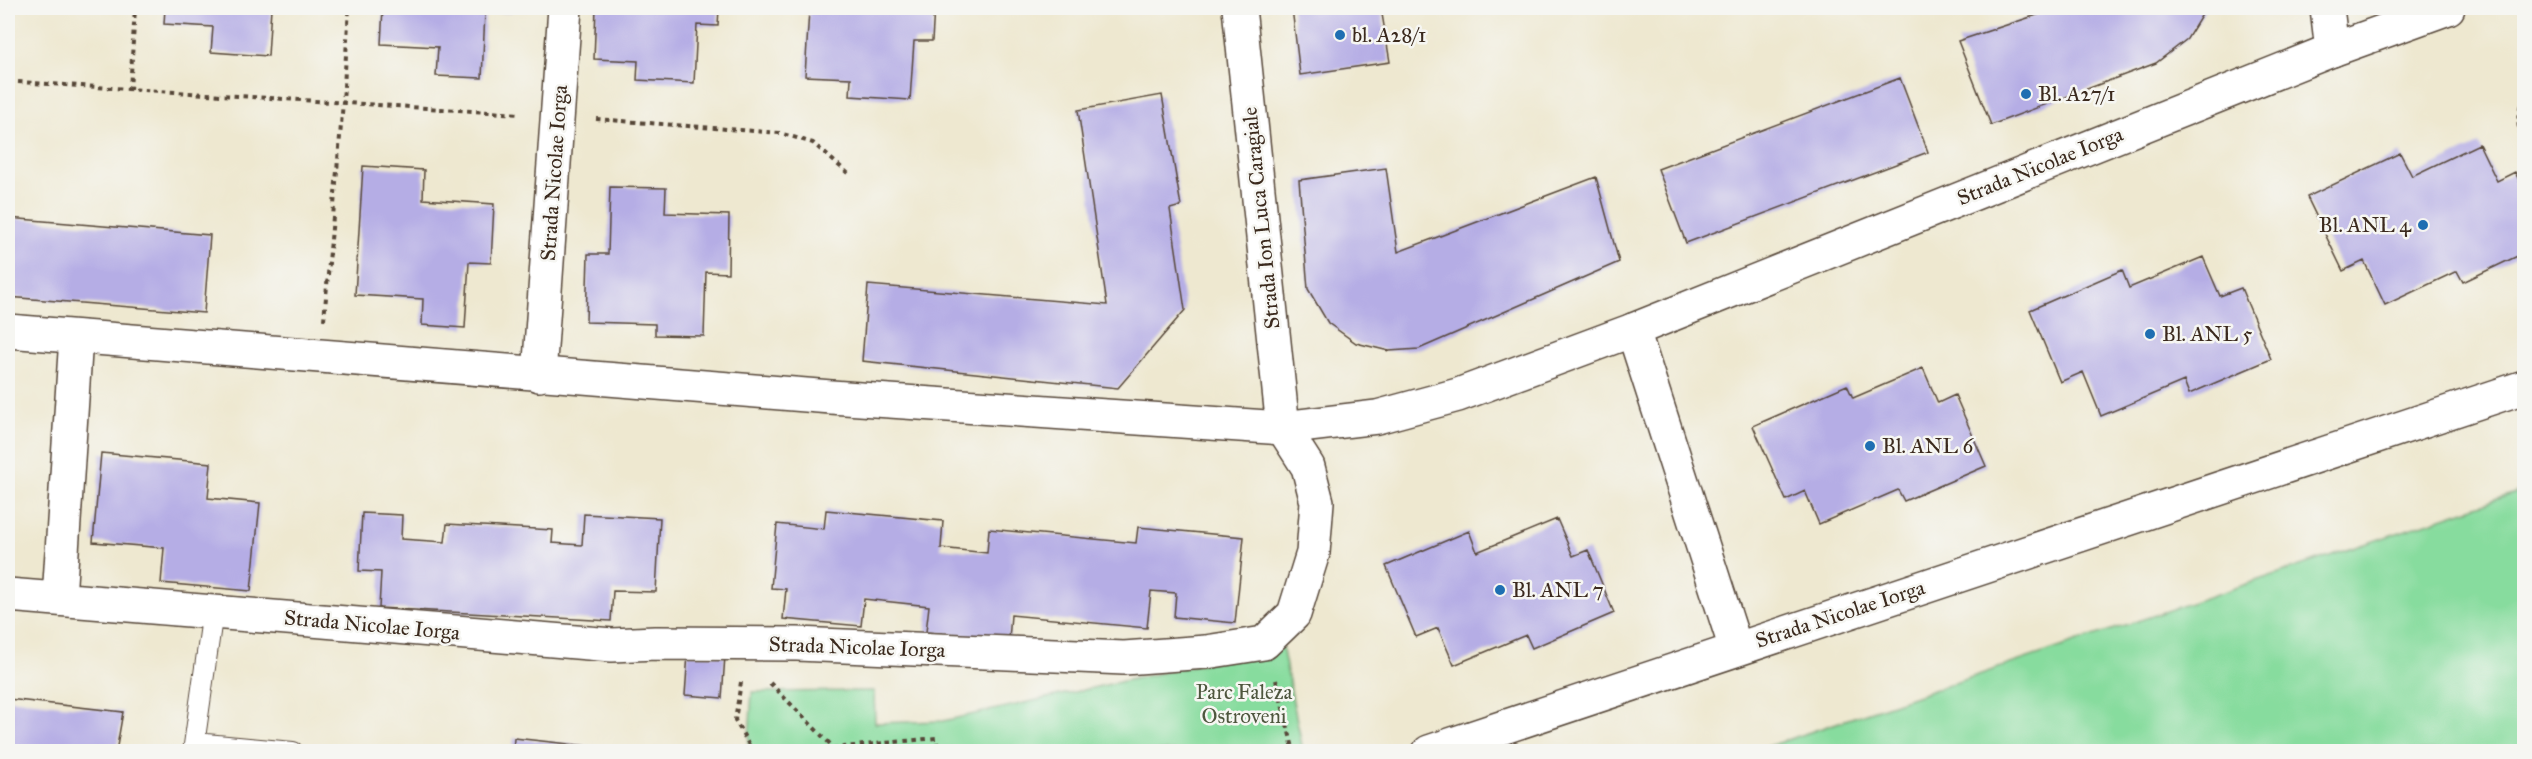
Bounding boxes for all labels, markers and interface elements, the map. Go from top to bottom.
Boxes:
place label: bl. A28/1 [1352,22,1426,48]
marker: bl. A28/1 [1333,28,1347,42]
place label: Bl. A27/1 [2038,81,2115,107]
street label: Strada Nicolae Iorga [535,84,573,262]
marker: Bl. A27/1 [2019,87,2033,101]
street label: Strada Ion Luca Caragiale [1236,105,1286,330]
street label: Strada Nicolae Iorga [1953,121,2127,211]
place label: Bl. ANL 4 [2319,212,2412,238]
marker: Bl. ANL 4 [2416,218,2430,232]
place label: Bl. ANL 5 [2162,321,2252,347]
marker: Bl. ANL 5 [2143,327,2157,341]
place label: Bl. ANL 6 [1882,433,1974,459]
marker: Bl. ANL 6 [1863,439,1877,453]
street label: Strada Nicolae Iorga [1752,574,1928,654]
place label: Bl. ANL 7 [1512,577,1604,603]
marker: Bl. ANL 7 [1493,583,1507,597]
street label: Strada Nicolae Iorga [283,604,461,646]
street label: Strada Nicolae Iorga [768,631,946,663]
park label: Parc Faleza Ostroveni [1196,679,1292,729]

